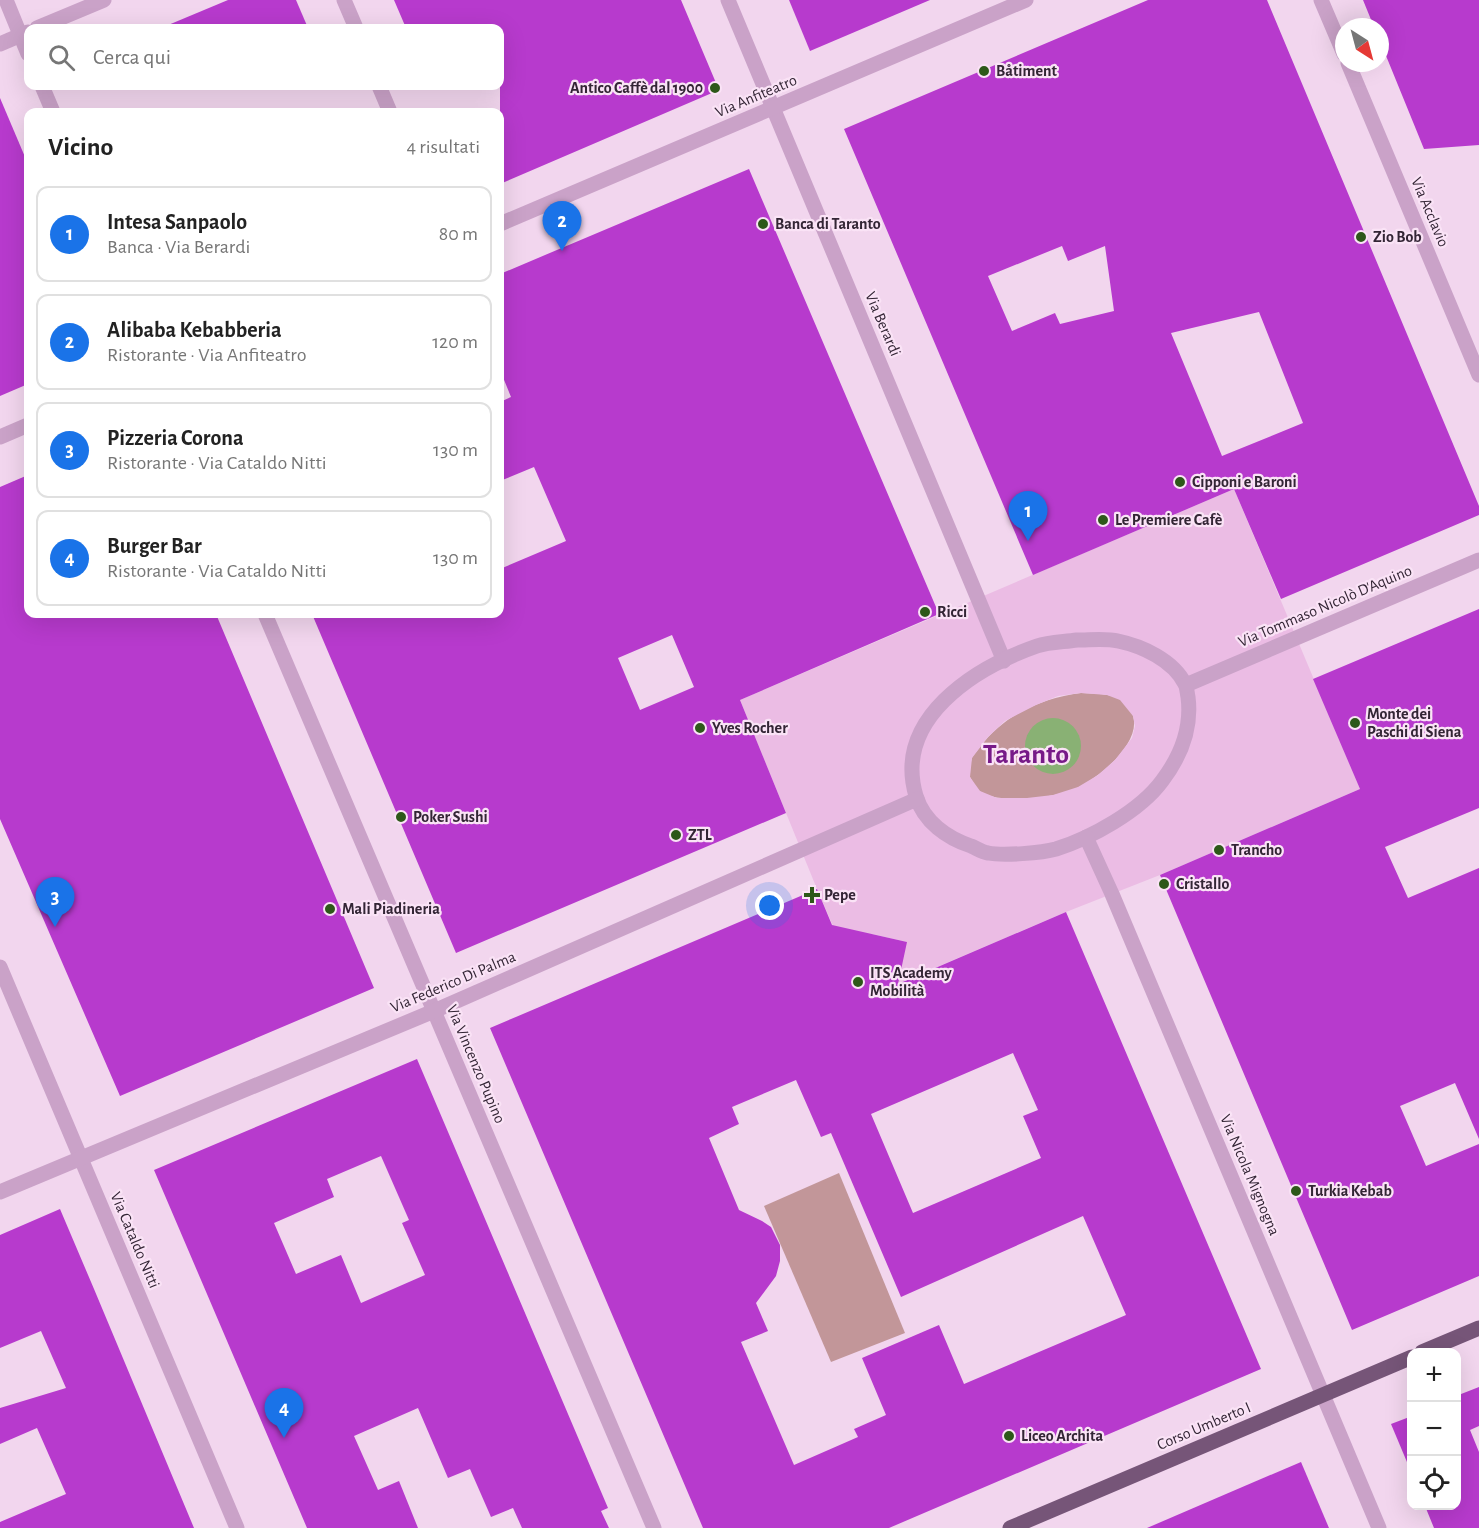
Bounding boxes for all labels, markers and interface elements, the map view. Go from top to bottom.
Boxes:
north arrow [1335,18,1389,72]
search box [24,24,504,90]
icon: search [45,41,78,74]
text: Cerca qui [93,46,171,68]
place label: Båtiment [996,63,1057,79]
marker: Båtiment [977,64,991,78]
street label: Via Anfiteatro [713,72,799,120]
place label: Antico Caffè dal 1900 [570,80,703,96]
marker: Antico Caffè dal 1900 [708,81,722,95]
text: Vicino [48,134,113,160]
text: 4 risultati [406,137,480,157]
street label: Via Acclavio [1408,175,1452,249]
pin: 2 [542,202,582,251]
text: Intesa Sanpaolo [107,211,247,233]
place label: Banca di Taranto [775,216,881,232]
marker: Banca di Taranto [756,217,770,231]
text: 1 [66,224,73,244]
text: 80 m [439,224,478,244]
place label: Zio Bob [1373,229,1422,245]
marker: Zio Bob [1354,230,1368,244]
text: Banca · Via Berardi [107,237,250,257]
street label: Via Berardi [862,289,904,359]
text: Alibaba Kebabberia [107,319,282,341]
text: 2 [65,332,74,352]
text: 120 m [432,332,478,352]
text: Ristorante · Via Anfiteatro [107,345,307,365]
text: Pizzeria Corona [107,427,243,449]
text: 3 [65,440,74,460]
text: 130 m [433,440,478,460]
text: Ristorante · Via Cataldo Nitti [107,453,327,473]
place label: Cipponi e Baroni [1192,474,1297,490]
marker: Cipponi e Baroni [1173,475,1187,489]
pin: 1 [1008,492,1048,541]
place label: Le Premiere Cafè [1115,512,1223,528]
marker: Le Premiere Cafè [1096,513,1110,527]
text: Burger Bar [107,535,202,557]
text: 4 [64,548,75,568]
text: 130 m [433,548,478,568]
text: Ristorante · Via Cataldo Nitti [107,561,327,581]
street label: Via Tommaso Nicolò D'Aquino [1236,562,1414,650]
place label: Ricci [937,604,967,620]
marker: Ricci [918,605,932,619]
place label: Monte dei Paschi di Siena [1367,706,1462,740]
marker: Monte dei Paschi di Siena [1348,716,1362,730]
place label: Yves Rocher [712,720,788,736]
marker: Yves Rocher [693,721,707,735]
district label: Taranto [983,741,1069,769]
place label: Poker Sushi [413,809,488,825]
marker: Poker Sushi [394,810,408,824]
place label: ZTL [688,827,712,843]
marker: ZTL [669,828,683,842]
place label: Trancho [1231,842,1282,858]
marker: Trancho [1212,843,1226,857]
place label: Cristallo [1176,876,1229,892]
marker: Cristallo [1157,877,1171,891]
pin: 3 [36,878,74,927]
place label: Pepe [824,887,856,903]
marker: Pepe [805,888,819,902]
your location [755,891,784,920]
place label: Mali Piadineria [342,901,440,917]
marker: Mali Piadineria [323,902,337,916]
street label: Via Federico Di Palma [388,948,518,1016]
place label: ITS Academy Mobilità [870,965,952,999]
marker: ITS Academy Mobilità [851,975,865,989]
street label: Via Vincenzo Pupino [444,1002,508,1126]
street label: Via Nicola Mignogna [1217,1112,1283,1238]
place label: Turkia Kebab [1308,1183,1392,1199]
marker: Turkia Kebab [1289,1184,1303,1198]
street label: Via Cataldo Nitti [108,1190,162,1290]
map controls [1407,1348,1461,1510]
button: + [1407,1348,1461,1402]
pin: 4 [264,1388,304,1438]
street label: Corso Umberto I [1155,1399,1253,1453]
button: − [1407,1402,1461,1456]
place label: Liceo Archita [1021,1428,1103,1444]
marker: Liceo Archita [1002,1429,1016,1443]
button: locate [1407,1456,1461,1510]

